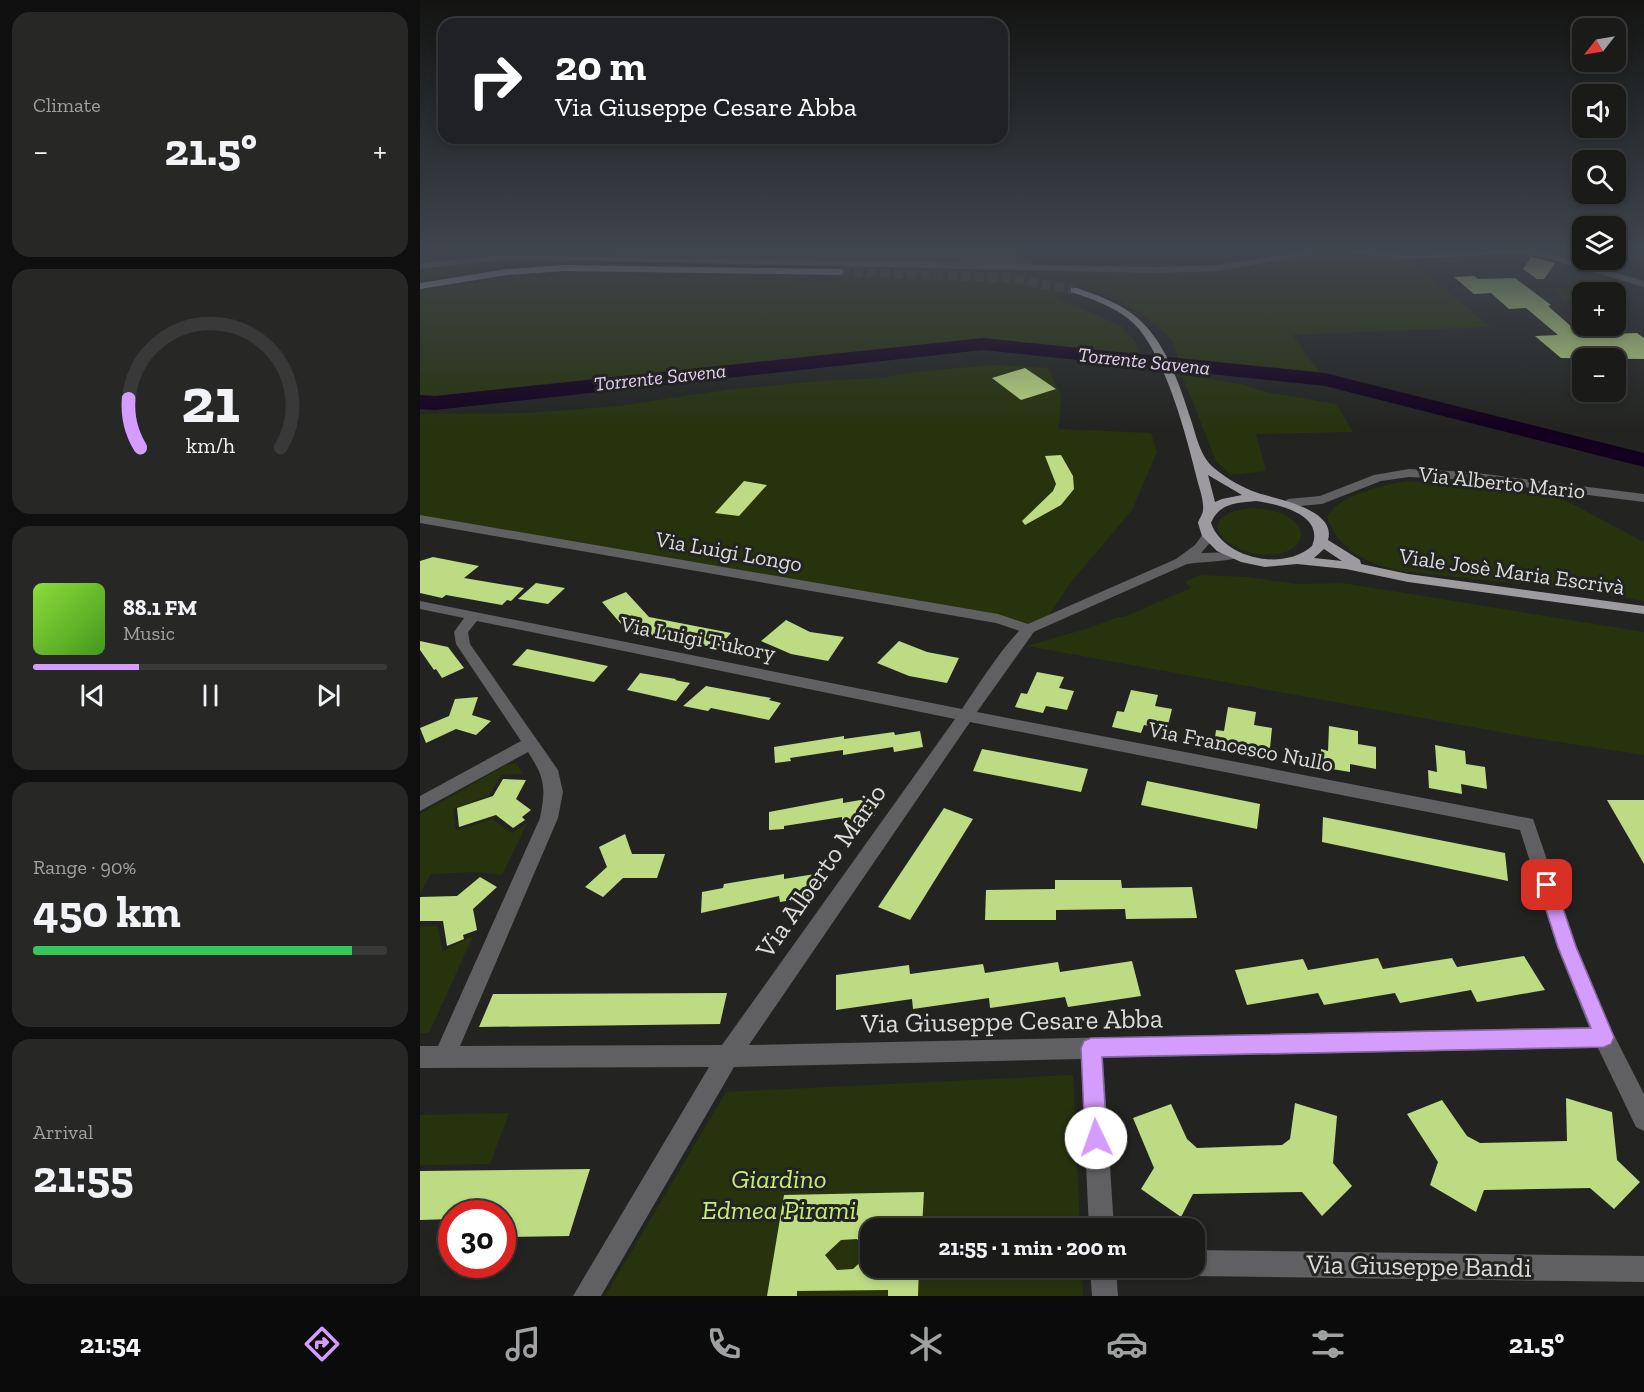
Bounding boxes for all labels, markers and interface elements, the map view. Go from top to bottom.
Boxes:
north arrow [1572,18,1626,72]
map controls [1572,18,1626,402]
text: 20 m [555,40,646,91]
icon: right [456,42,534,120]
button: sound [1572,84,1626,138]
text: Via Giuseppe Cesare Abba [555,91,857,123]
text: Climate [33,93,101,117]
text: 21.5° [165,123,257,177]
text: − [33,131,48,170]
text: + [373,131,387,170]
button: search [1572,150,1626,204]
button: layers [1572,216,1626,270]
button: + [1572,282,1626,336]
water label: Torrente Savena [1077,342,1211,380]
button: − [1572,348,1626,402]
water label: Torrente Savena [593,358,727,396]
text: 21 [181,363,239,438]
text: km/h [186,434,234,459]
street label: Via Alberto Mario [1416,460,1587,505]
street label: Via Luigi Longo [653,525,804,578]
street label: Viale Josè Maria Escrivà [1396,542,1627,601]
text: 88.1 FM [123,594,197,621]
street label: Via Luigi Tukory [617,610,779,667]
text: Music [123,621,175,645]
icon: previous [76,679,109,712]
icon: pause [194,679,227,712]
icon: next [312,679,345,712]
street label: Via Francesco Nullo [1145,715,1336,778]
street label: Via Alberto Mario [748,778,893,965]
text: Range · 90% [33,855,136,879]
pin [1521,859,1572,910]
icon: arrive [1530,868,1563,901]
text: 450 km [33,885,181,939]
street label: Via Giuseppe Cesare Abba [860,1002,1163,1040]
position arrow [1064,1106,1128,1170]
text: Arrival [33,1120,93,1144]
text: 21:55 [33,1150,134,1204]
park label: Giardino Edmea Pirami [702,1163,856,1226]
speed limit sign: 30 [438,1200,516,1278]
text: 21:55 · 1 min · 200 m [938,1234,1127,1261]
street label: Via Giuseppe Bandi [1305,1248,1532,1284]
icon: directions [301,1323,343,1365]
icon: music [502,1323,544,1365]
icon: phone [703,1323,745,1365]
icon: climate [905,1323,947,1365]
icon: car [1106,1323,1148,1365]
icon: filters [1307,1323,1349,1365]
text: 21:54 [80,1328,141,1360]
text: 21.5° [1509,1328,1564,1360]

